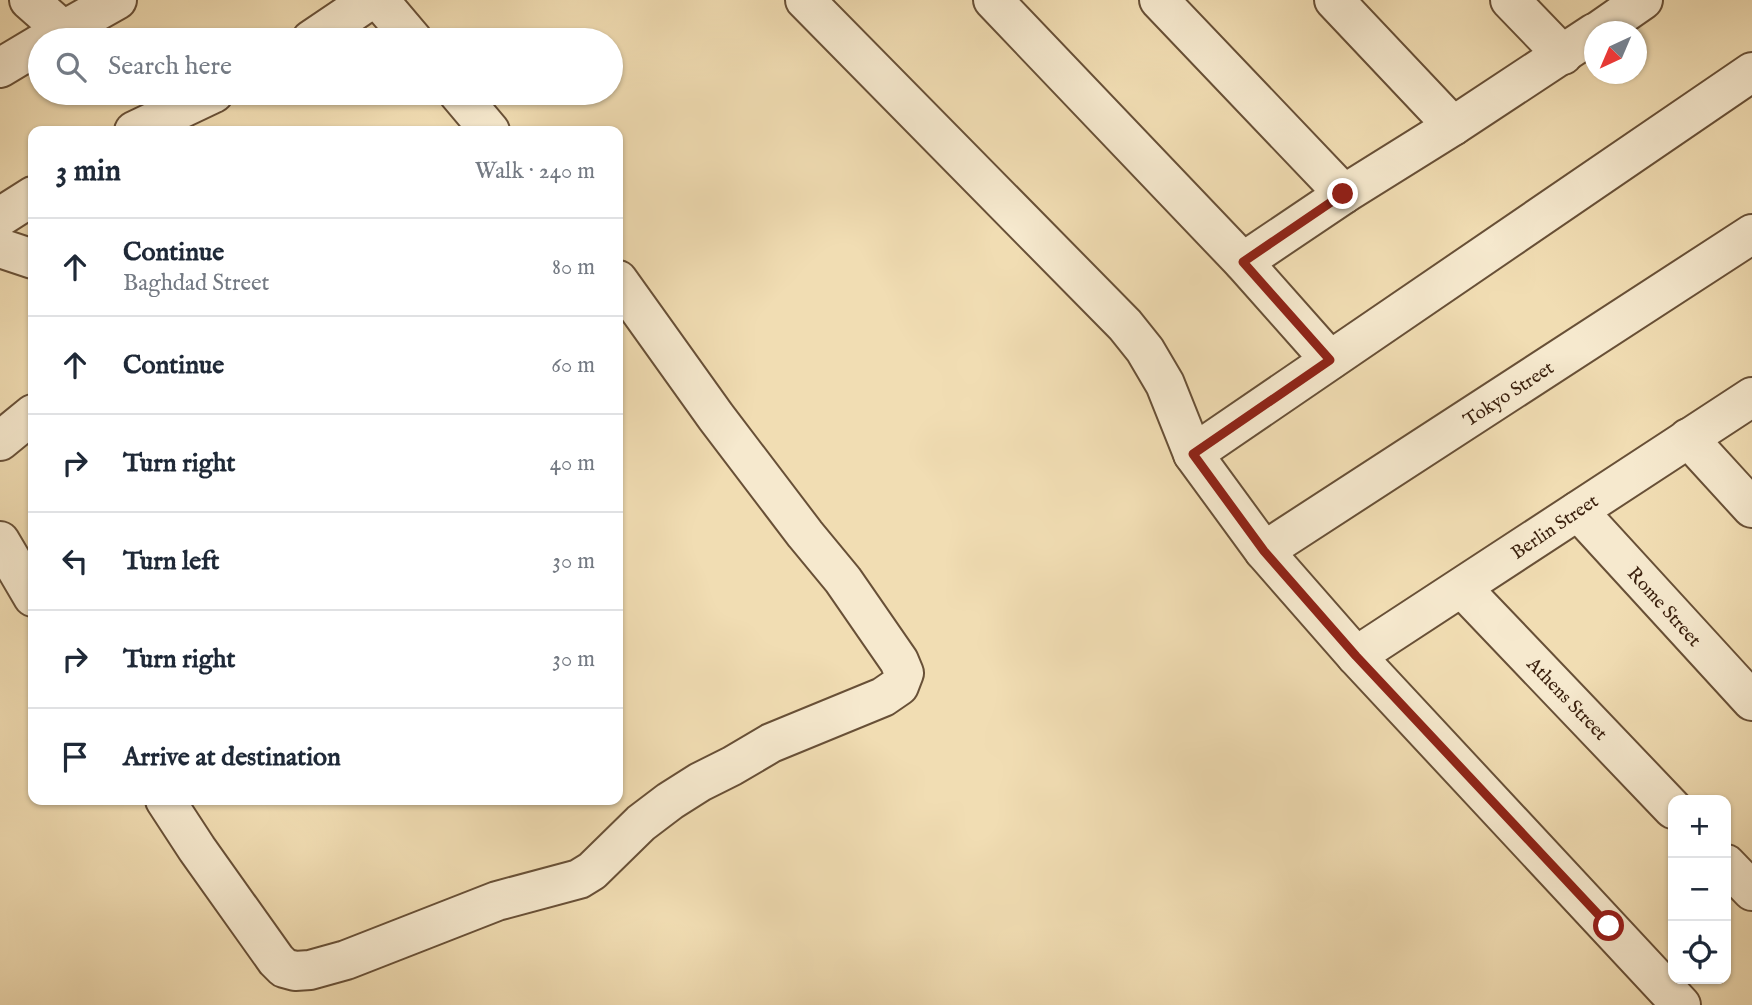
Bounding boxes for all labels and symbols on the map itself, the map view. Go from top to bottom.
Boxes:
north arrow [1584,21,1647,84]
route end [1327,178,1358,209]
street label: Tokyo Street [1459,356,1559,433]
street label: Berlin Street [1507,489,1604,566]
street label: Rome Street [1621,562,1706,653]
street label: Athens Street [1520,652,1612,746]
route start [1593,910,1624,941]

